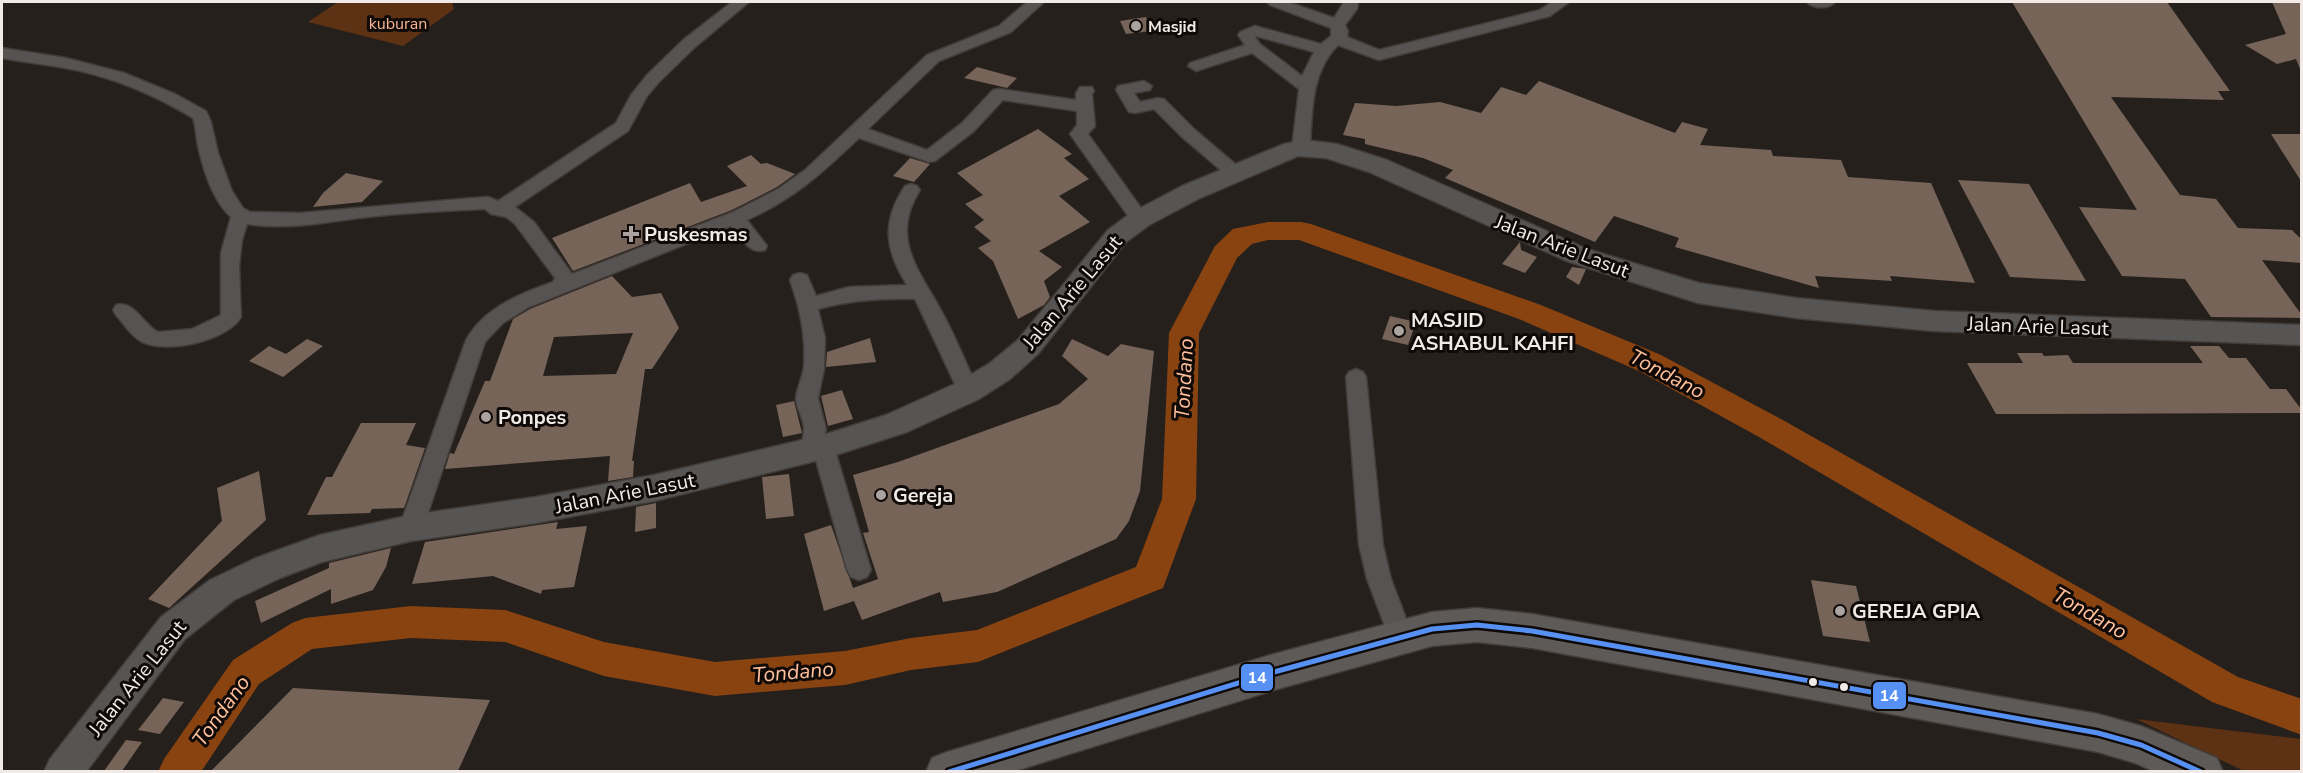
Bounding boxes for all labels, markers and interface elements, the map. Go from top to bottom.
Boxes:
park label: kuburan [369,13,427,35]
place label: Masjid [1148,16,1196,38]
marker: Masjid [1129,19,1143,33]
street label: Jalan Arie Lasut [1490,208,1634,285]
place label: Puskesmas [644,221,748,248]
marker: Puskesmas [622,225,640,243]
street label: Jalan Arie Lasut [1016,229,1129,356]
place label: MASJID ASHABUL KAHFI [1411,307,1574,357]
street label: Jalan Arie Lasut [1966,311,2110,342]
marker: MASJID ASHABUL KAHFI [1392,324,1406,338]
water label: Tondano [1168,338,1200,420]
water label: Tondano [1624,342,1710,406]
place label: Ponpes [498,404,567,431]
marker: Ponpes [479,410,493,424]
street label: Jalan Arie Lasut [552,467,698,520]
place label: Gereja [893,482,953,509]
marker: Gereja [874,488,888,502]
water label: Tondano [2048,580,2132,646]
place label: GEREJA GPIA [1852,598,1980,625]
marker: GEREJA GPIA [1833,604,1847,618]
street label: Jalan Arie Lasut [82,614,193,743]
water label: Tondano [751,654,835,690]
line badge: 14 [1240,663,1274,692]
text: 14 [1247,667,1267,689]
water label: Tondano [186,670,256,752]
unlabelled marker [1807,676,1819,688]
unlabelled marker [1838,681,1850,693]
line badge: 14 [1872,681,1907,710]
text: 14 [1879,685,1899,707]

